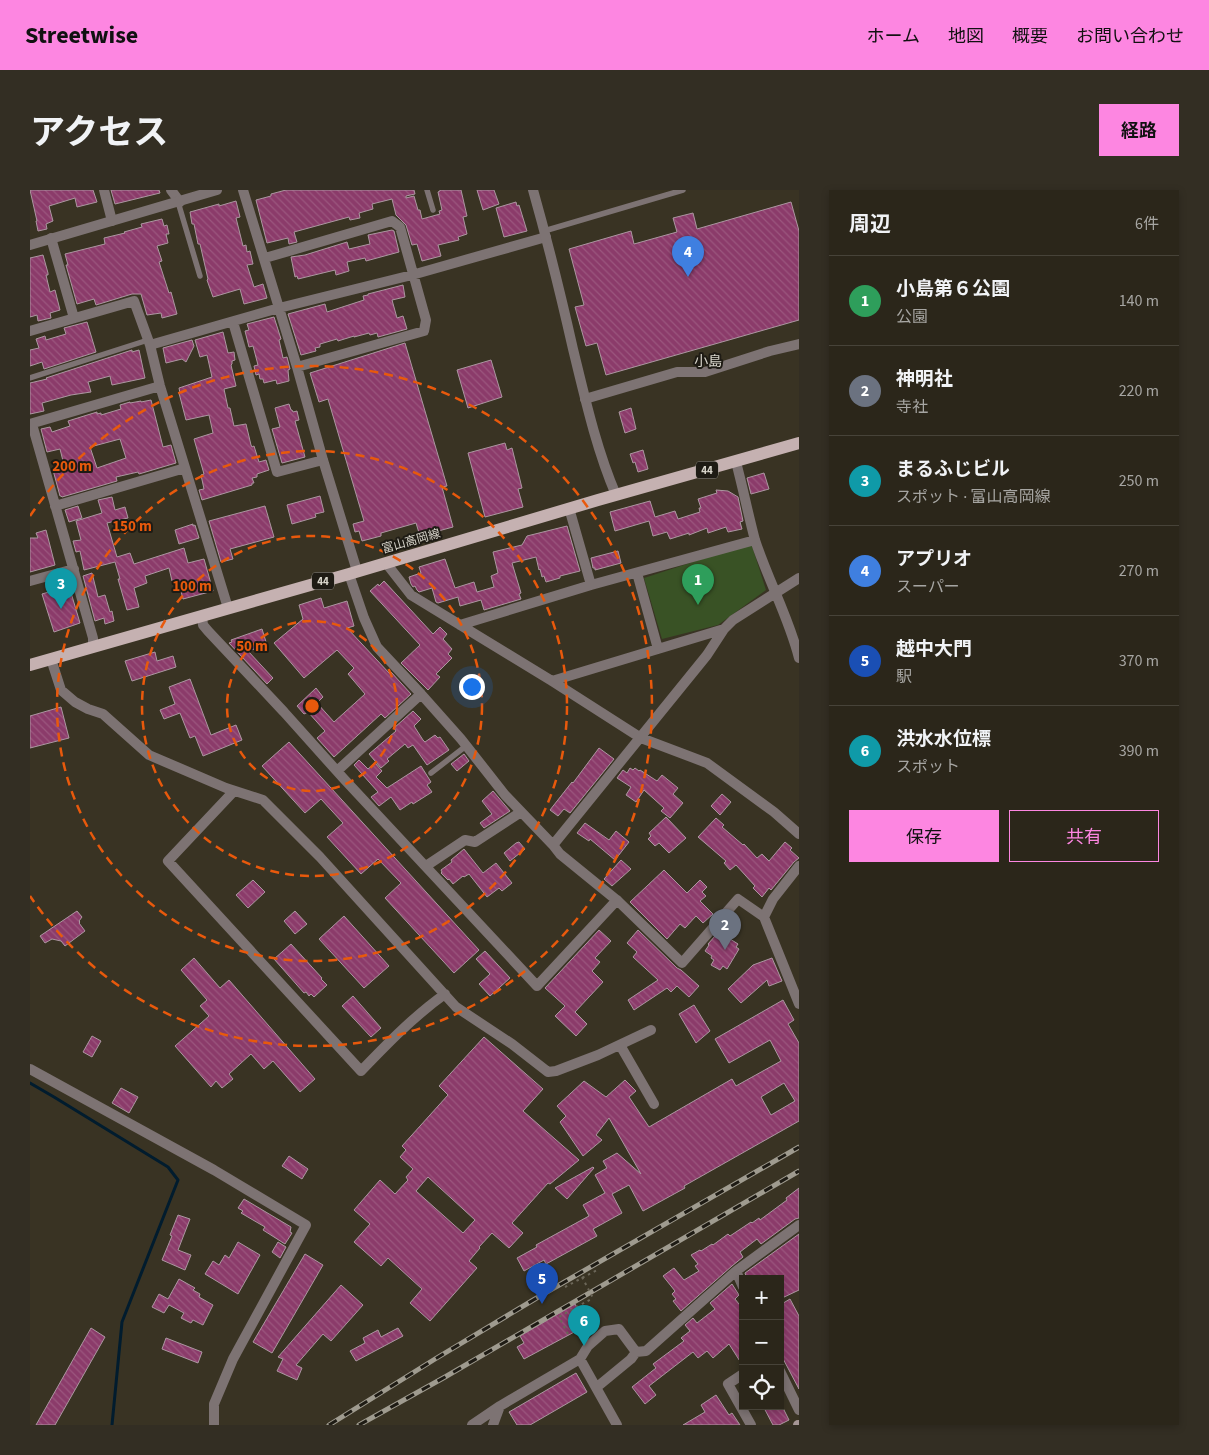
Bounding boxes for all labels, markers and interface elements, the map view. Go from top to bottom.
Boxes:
text: Streetwise [25,18,138,53]
text: ホーム [867,24,920,49]
text: 地図 [948,24,984,49]
text: 概要 [1012,24,1048,49]
text: お問い合わせ [1076,24,1184,49]
button: 経路 [1099,104,1179,156]
text: アクセス [30,108,168,158]
text: 周辺 [849,209,891,239]
text: 6件 [1135,213,1159,235]
pin: 4 [672,236,704,277]
text: 小島第６公園 [896,276,1010,303]
text: 1 [861,290,869,312]
text: 140 m [1119,290,1159,312]
text: 公園 [896,306,928,328]
district label: 小島 [694,352,722,372]
text: 神明社 [896,366,953,393]
text: 2 [861,380,869,402]
text: 220 m [1119,380,1159,402]
text: 寺社 [896,396,928,418]
text: 200 m [52,456,92,477]
text: まるふじビル [896,456,1010,483]
road number: 44 [696,462,718,478]
text: 3 [861,470,869,492]
text: 250 m [1119,470,1159,492]
text: スポット · 富山高岡線 [896,486,1050,508]
text: 150 m [112,516,152,537]
street label: 富山高岡線 [380,525,442,558]
text: アプリオ [896,546,972,573]
text: 4 [861,560,869,582]
text: 270 m [1119,560,1159,582]
pin: 1 [682,564,714,605]
pin: 3 [45,568,77,609]
road number: 44 [312,572,334,590]
text: 100 m [172,576,212,597]
text: スーパー [896,576,960,598]
text: 50 m [236,636,268,657]
text: 越中大門 [896,636,972,663]
text: 5 [861,650,869,672]
text: 370 m [1119,650,1159,672]
text: 駅 [896,666,912,688]
your location [459,674,485,700]
centre of rings [303,697,321,715]
text: 洪水水位標 [896,726,991,753]
text: 6 [861,740,869,762]
text: 390 m [1119,740,1159,762]
text: スポット [896,756,960,778]
button: 保存 [849,810,999,862]
button: 共有 [1009,810,1159,862]
pin: 2 [709,909,741,950]
pin: 5 [526,1263,558,1304]
map controls [739,1275,784,1410]
button: + [739,1275,784,1320]
pin: 6 [568,1305,600,1346]
button: − [739,1320,784,1365]
button: locate [739,1365,784,1410]

